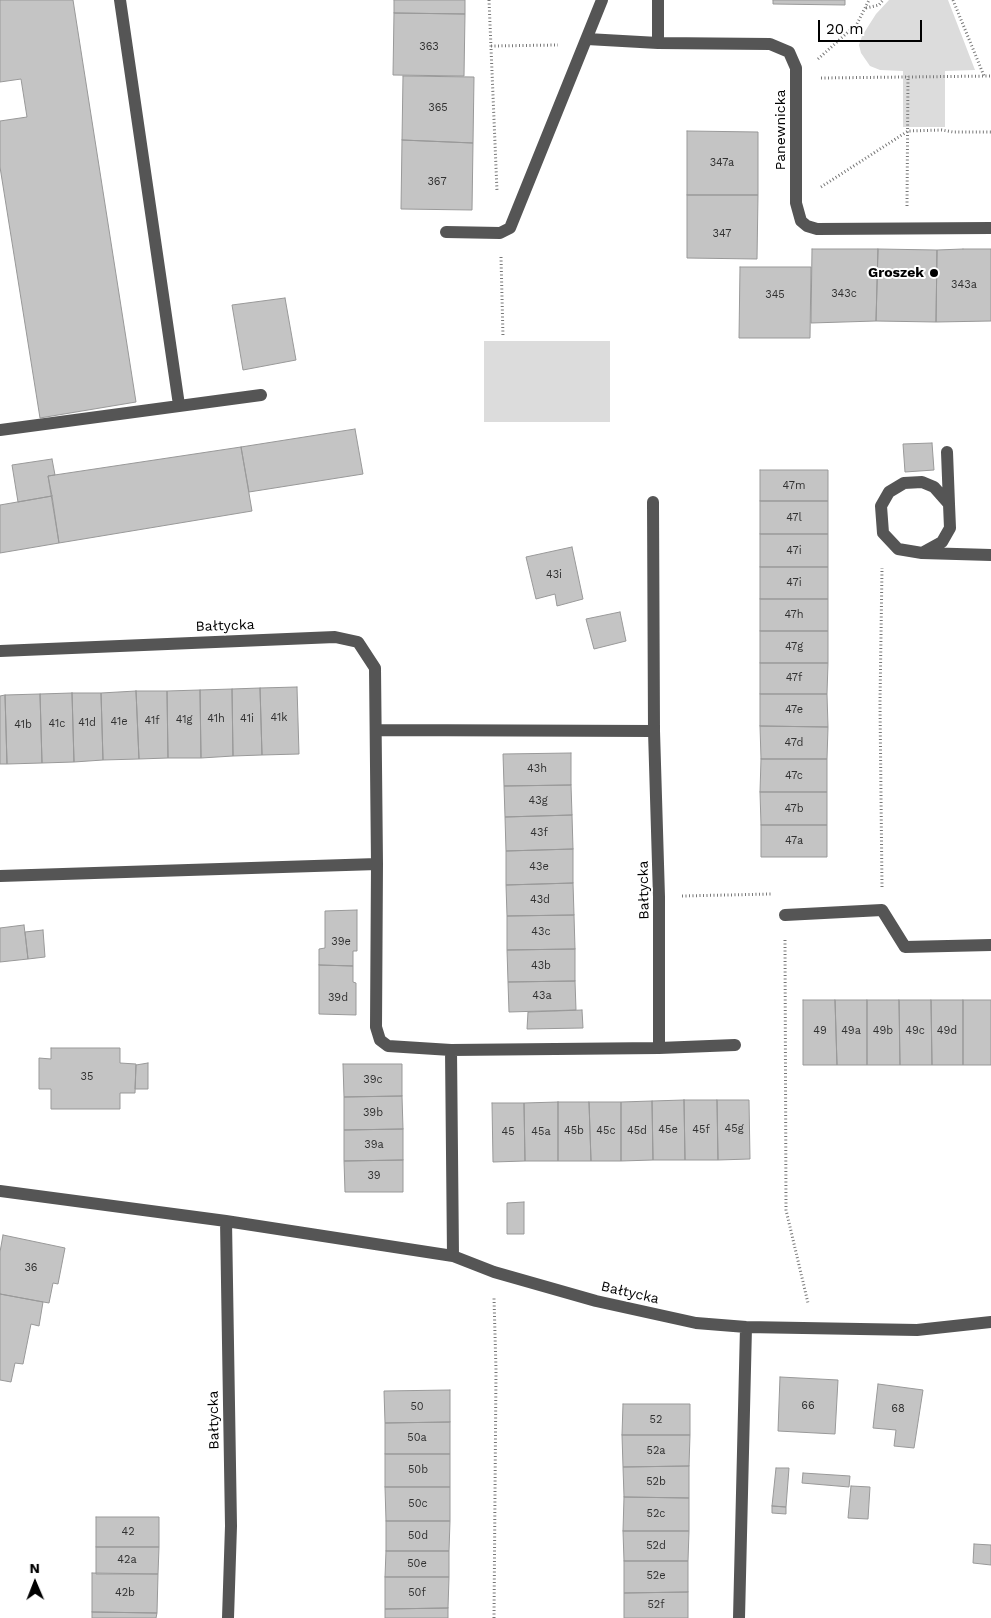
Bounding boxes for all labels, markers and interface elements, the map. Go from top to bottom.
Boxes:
scale bar [821,10,925,42]
text: 20 m [826,20,864,38]
house number: 363 [419,40,439,54]
street label: Panewnicka [773,90,789,170]
house number: 365 [428,101,448,115]
house number: 347a [710,156,734,170]
house number: 367 [427,175,447,189]
house number: 347 [713,227,731,241]
place label: Groszek [868,265,924,281]
marker: Groszek [928,267,940,279]
house number: 343a [951,278,977,292]
house number: 343c [831,287,857,301]
house number: 345 [765,288,785,302]
house number: 47m [783,479,805,493]
house number: 47l [786,511,802,525]
house number: 47i [786,544,802,558]
house number: 43i [546,568,562,582]
house number: 47i [786,576,802,590]
house number: 47h [784,608,804,622]
street label: Bałtycka [195,617,255,635]
house number: 47g [785,640,803,654]
house number: 47f [786,671,802,685]
house number: 47e [785,703,803,717]
house number: 41k [270,711,288,725]
house number: 41h [207,712,225,726]
house number: 41i [240,712,254,726]
house number: 41g [176,713,192,727]
house number: 41f [144,714,160,728]
house number: 41e [110,715,128,729]
house number: 41d [78,716,96,730]
house number: 41c [49,717,65,731]
house number: 41b [14,718,32,732]
house number: 47d [785,736,803,750]
house number: 43h [527,762,547,776]
house number: 47c [785,769,803,783]
house number: 43g [529,794,547,808]
house number: 47b [784,802,804,816]
house number: 43f [530,826,548,840]
house number: 47a [785,834,803,848]
house number: 43e [529,860,549,874]
street label: Bałtycka [635,860,653,920]
house number: 43d [530,893,550,907]
house number: 43c [531,925,551,939]
house number: 39e [331,935,351,949]
house number: 43b [531,959,551,973]
house number: 43a [532,989,552,1003]
house number: 39d [328,991,348,1005]
house number: 49 [813,1024,827,1038]
house number: 49a [841,1024,861,1038]
house number: 49b [873,1024,893,1038]
house number: 49c [905,1024,925,1038]
house number: 49d [937,1024,957,1038]
house number: 35 [81,1070,93,1084]
house number: 39c [363,1073,383,1087]
house number: 39b [363,1106,383,1120]
house number: 45g [725,1122,743,1136]
house number: 45e [658,1123,678,1137]
house number: 45f [692,1123,710,1137]
house number: 45b [564,1124,584,1138]
house number: 45c [596,1124,616,1138]
house number: 45d [627,1124,647,1138]
house number: 45 [501,1125,515,1139]
house number: 45a [531,1125,551,1139]
house number: 39a [364,1138,384,1152]
house number: 39 [367,1169,381,1183]
house number: 36 [24,1261,38,1275]
street label: Bałtycka [599,1278,661,1308]
street label: Bałtycka [205,1390,223,1450]
house number: 66 [801,1399,815,1413]
house number: 50 [410,1400,424,1414]
house number: 68 [891,1402,905,1416]
house number: 52 [650,1413,662,1427]
house number: 50a [407,1431,427,1445]
house number: 52a [646,1444,666,1458]
house number: 50b [408,1463,428,1477]
house number: 52b [646,1475,666,1489]
house number: 50c [408,1497,428,1511]
house number: 52c [647,1507,665,1521]
house number: 42 [121,1525,135,1539]
house number: 50d [408,1529,428,1543]
house number: 52d [646,1539,666,1553]
house number: 42a [117,1553,137,1567]
house number: 50e [407,1557,427,1571]
north arrow [10,1558,60,1608]
text: N [29,1560,40,1576]
house number: 52e [646,1569,666,1583]
house number: 42b [115,1586,135,1600]
house number: 50f [408,1586,426,1600]
house number: 52f [647,1598,665,1612]

